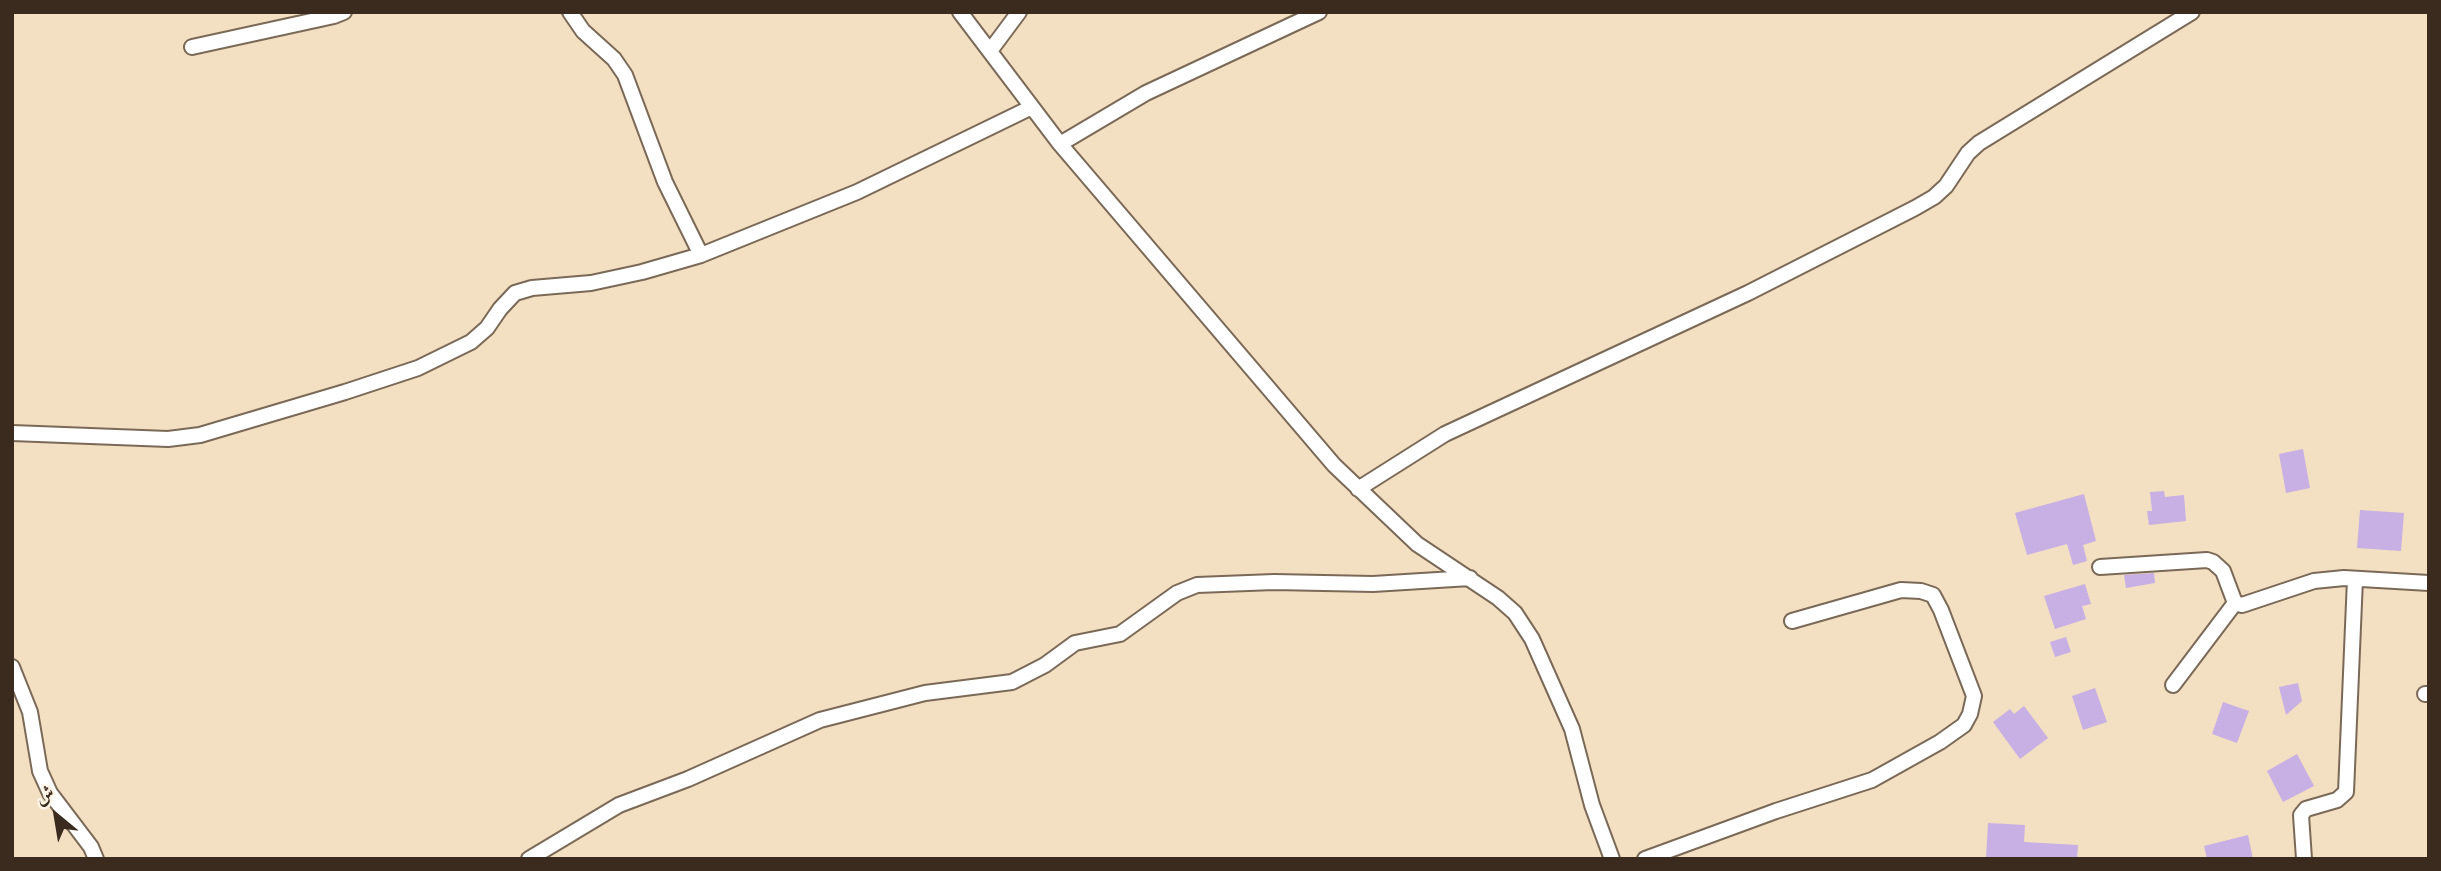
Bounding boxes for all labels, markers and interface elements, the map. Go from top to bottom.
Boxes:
north arrow [21,780,91,850]
text: ش [32,783,58,809]

